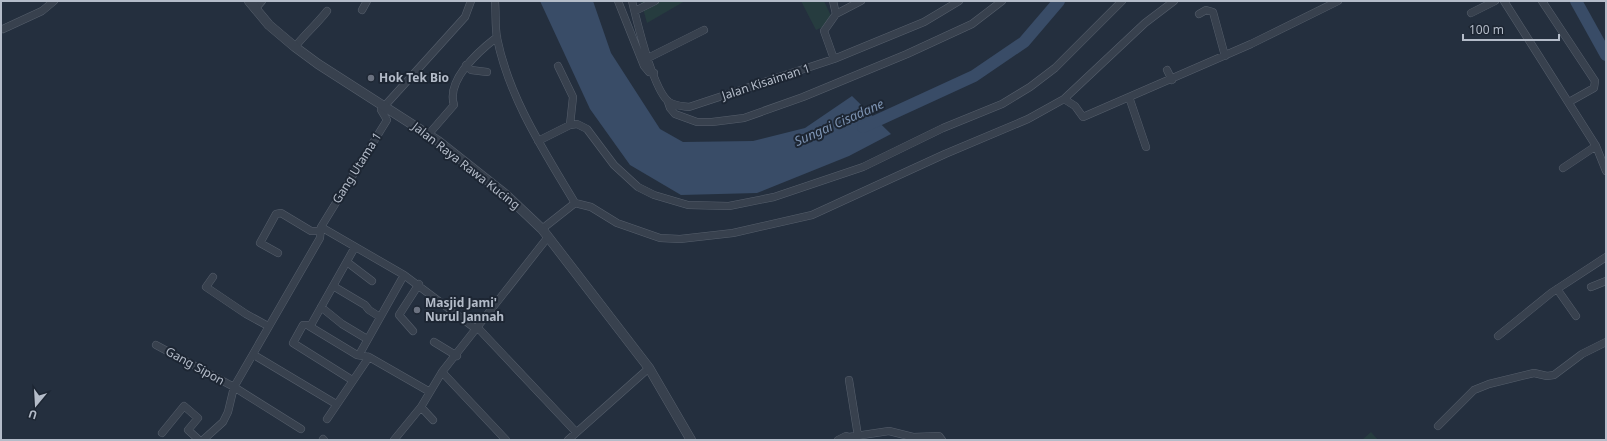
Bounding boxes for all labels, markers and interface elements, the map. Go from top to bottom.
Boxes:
scale bar [1463,16,1559,42]
text: 100 m [1469,21,1504,38]
street label: Jalan Kisaiman 1 [719,59,812,104]
place label: Hok Tek Bio [379,69,449,86]
marker: Hok Tek Bio [366,73,376,83]
water label: Sungai Cisadane [791,94,887,150]
street label: Jalan Raya Rawa Kucing [408,117,524,213]
street label: Gang Utama 1 [328,129,385,207]
place label: Masjid Jami' Nurul Jannah [425,294,504,325]
marker: Masjid Jami' Nurul Jannah [412,305,422,315]
street label: Gang Sipon [163,342,228,389]
north arrow [16,385,56,425]
text: U [26,407,39,423]

